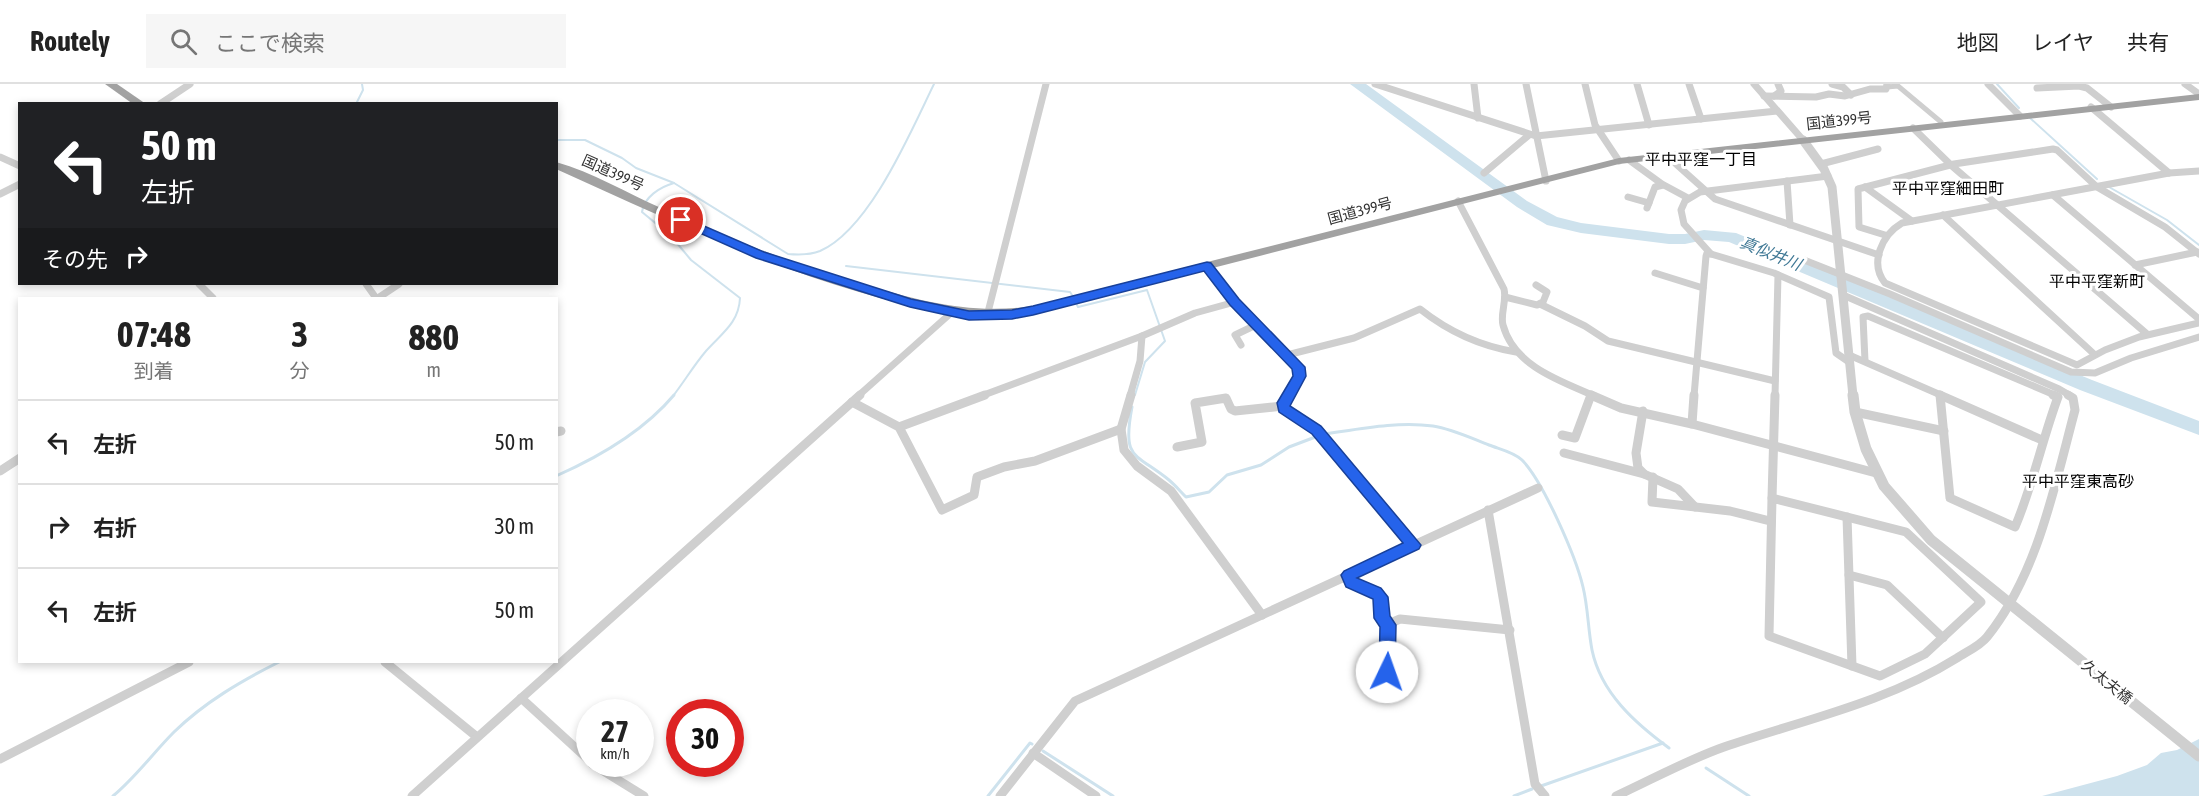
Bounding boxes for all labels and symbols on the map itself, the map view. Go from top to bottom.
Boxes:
street label: 国道399号 [1805,109,1873,132]
district label: 平中平窪一丁目 [1645,150,1757,168]
street label: 国道399号 [580,151,647,194]
district label: 平中平窪細田町 [1892,179,2004,197]
pin [655,194,706,245]
street label: 国道399号 [1326,194,1394,227]
water label: 真似井川 [1738,233,1806,274]
district label: 平中平窪新町 [2049,272,2145,290]
district label: 平中平窪東高砂 [2022,472,2134,490]
position arrow [1355,640,1419,704]
street label: 久太夫橋 [2079,656,2136,707]
speed limit sign: 30 [666,699,744,777]

